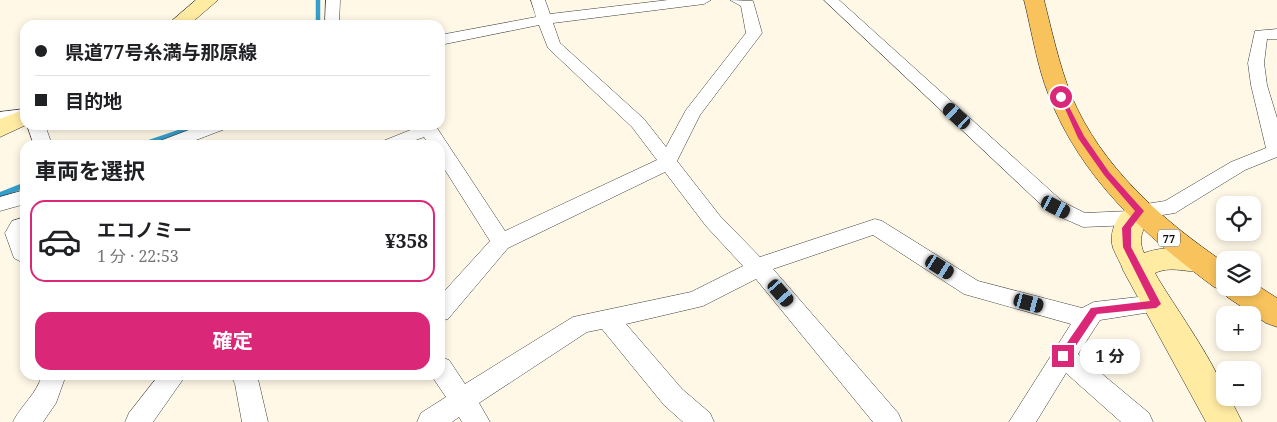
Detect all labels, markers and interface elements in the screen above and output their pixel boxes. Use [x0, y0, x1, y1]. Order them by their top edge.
text: 県道77号糸満与那原線 [65, 39, 257, 65]
route start [1050, 86, 1072, 108]
text: 目的地 [65, 88, 122, 114]
car [940, 100, 973, 132]
text: 車両を選択 [35, 155, 145, 185]
car [1039, 194, 1072, 220]
map controls [1216, 196, 1261, 406]
button: locate [1216, 196, 1261, 241]
text: エコノミー [97, 217, 192, 243]
icon: car [37, 219, 82, 264]
text: ¥358 [385, 228, 428, 254]
road number: 77 [1158, 230, 1180, 247]
text: 1 分 · 22:53 [97, 245, 179, 267]
button: layers [1216, 251, 1261, 296]
car [923, 253, 956, 281]
car [765, 277, 796, 309]
car [1012, 292, 1045, 314]
button: + [1216, 306, 1261, 351]
button: 確定 [35, 312, 430, 370]
callout: 1 分 [1080, 338, 1140, 374]
route end [1052, 345, 1074, 367]
text: 1 分 [1095, 345, 1125, 367]
button: − [1216, 361, 1261, 406]

